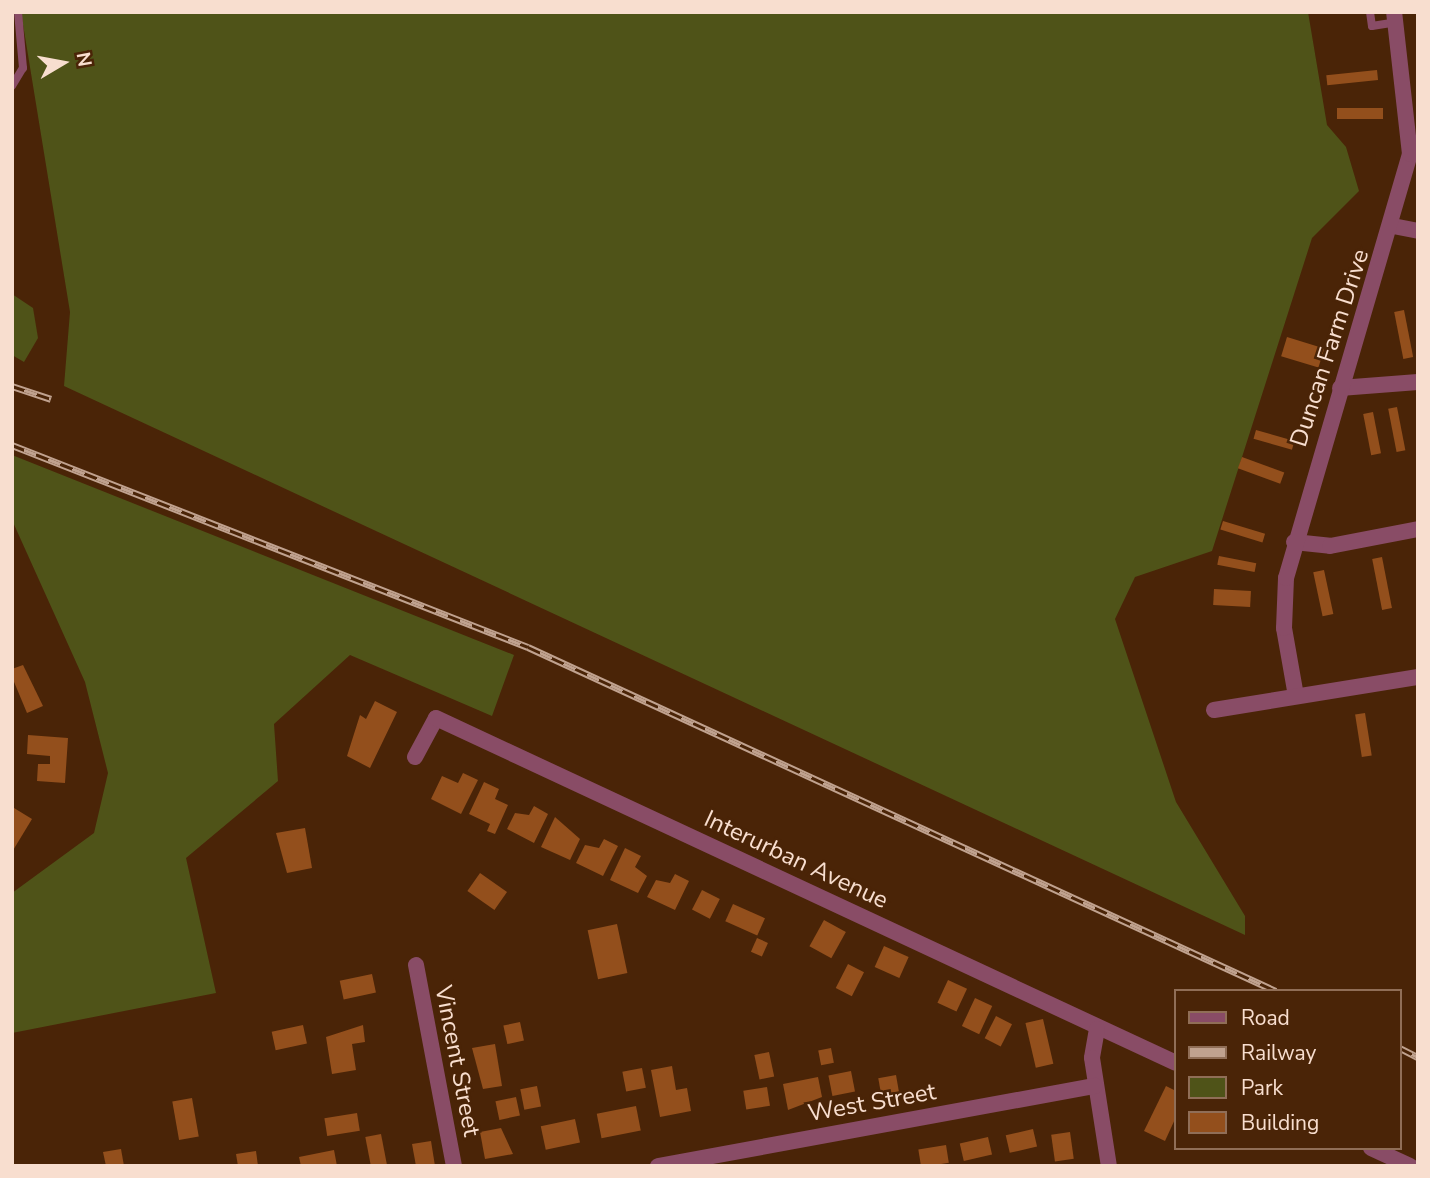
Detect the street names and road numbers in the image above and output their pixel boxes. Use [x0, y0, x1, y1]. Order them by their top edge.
street label: Duncan Farm Drive [1284, 246, 1376, 450]
street label: Interurban Avenue [699, 805, 893, 915]
street label: Vincent Street [428, 983, 486, 1139]
street label: West Street [806, 1078, 938, 1128]

